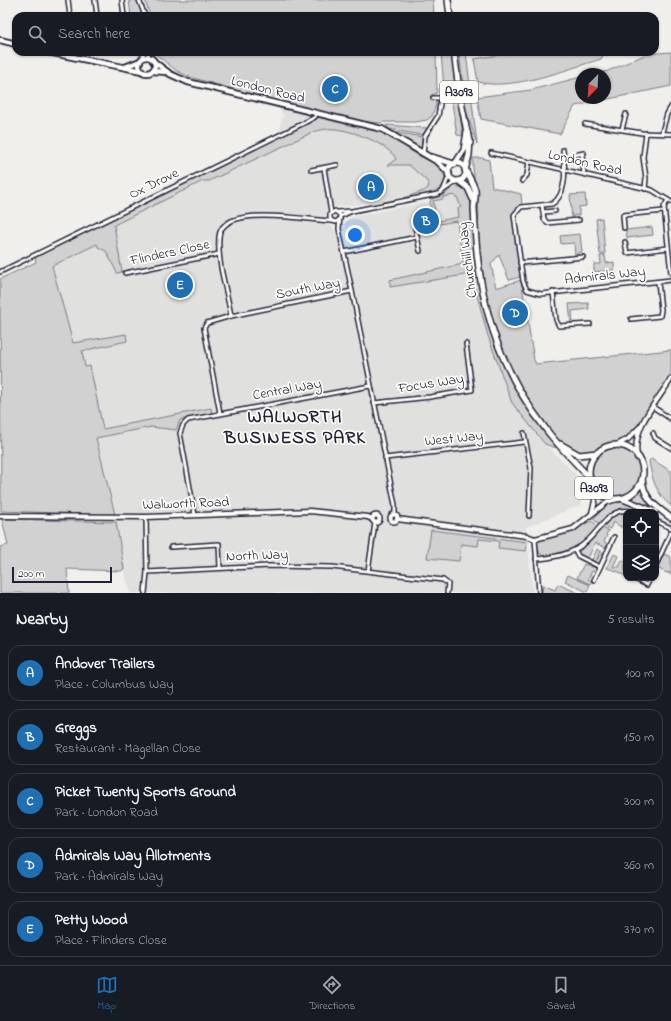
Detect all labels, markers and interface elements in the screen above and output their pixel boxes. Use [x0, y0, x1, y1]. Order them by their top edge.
search box [12, 12, 659, 56]
icon: search [26, 23, 48, 45]
text: Search here [58, 23, 130, 45]
north arrow [575, 68, 611, 104]
street label: London Road [229, 71, 307, 109]
pin: C [322, 74, 348, 104]
road number: A3093 [440, 81, 478, 103]
street label: London Road [546, 144, 624, 182]
street label: Ox Drove [126, 163, 183, 205]
pin: A [358, 172, 384, 202]
pin: B [413, 206, 439, 236]
street label: Churchill Way [453, 220, 484, 299]
your location [345, 225, 365, 245]
street label: Flinders Close [127, 234, 212, 272]
street label: Admirals Way [564, 261, 647, 292]
pin: E [167, 270, 193, 300]
street label: South Way [274, 272, 342, 307]
pin: D [502, 298, 528, 328]
street label: Focus Way [396, 368, 466, 401]
street label: Central Way [251, 374, 323, 407]
district label: WALWORTH BUSINESS PARK [223, 405, 366, 452]
street label: West Way [424, 425, 485, 454]
road number: A3093 [575, 477, 613, 499]
street label: Walworth Road [142, 492, 230, 516]
map controls [623, 509, 659, 581]
button: locate [623, 509, 659, 545]
street label: North Way [226, 544, 289, 569]
button: layers [623, 545, 659, 581]
scale bar [12, 565, 112, 584]
text: 200 m [18, 566, 44, 582]
text: Nearby [16, 607, 68, 632]
text: 5 results [607, 610, 655, 629]
text: Andover Trailers [55, 653, 155, 675]
text: A [26, 664, 34, 683]
text: 100 m [625, 664, 654, 683]
text: Place · Columbus Way [55, 675, 173, 694]
text: Greggs [55, 717, 97, 739]
text: B [26, 728, 34, 747]
text: 150 m [623, 728, 654, 747]
text: Restaurant · Magellan Close [55, 739, 201, 758]
text: Picket Twenty Sports Ground [55, 781, 236, 803]
text: C [26, 792, 34, 811]
text: 300 m [624, 792, 654, 811]
text: Park · London Road [55, 803, 158, 822]
text: Admirals Way Allotments [55, 845, 211, 867]
text: D [25, 856, 35, 875]
text: 360 m [624, 856, 654, 875]
text: Park · Admirals Way [55, 867, 163, 886]
text: Petty Wood [55, 909, 127, 931]
text: E [26, 920, 34, 939]
text: 370 m [624, 920, 654, 939]
text: Place · Flinders Close [55, 931, 167, 950]
tab: Map [96, 974, 118, 1014]
tab: Directions [309, 974, 355, 1014]
tab: Saved [547, 974, 575, 1014]

